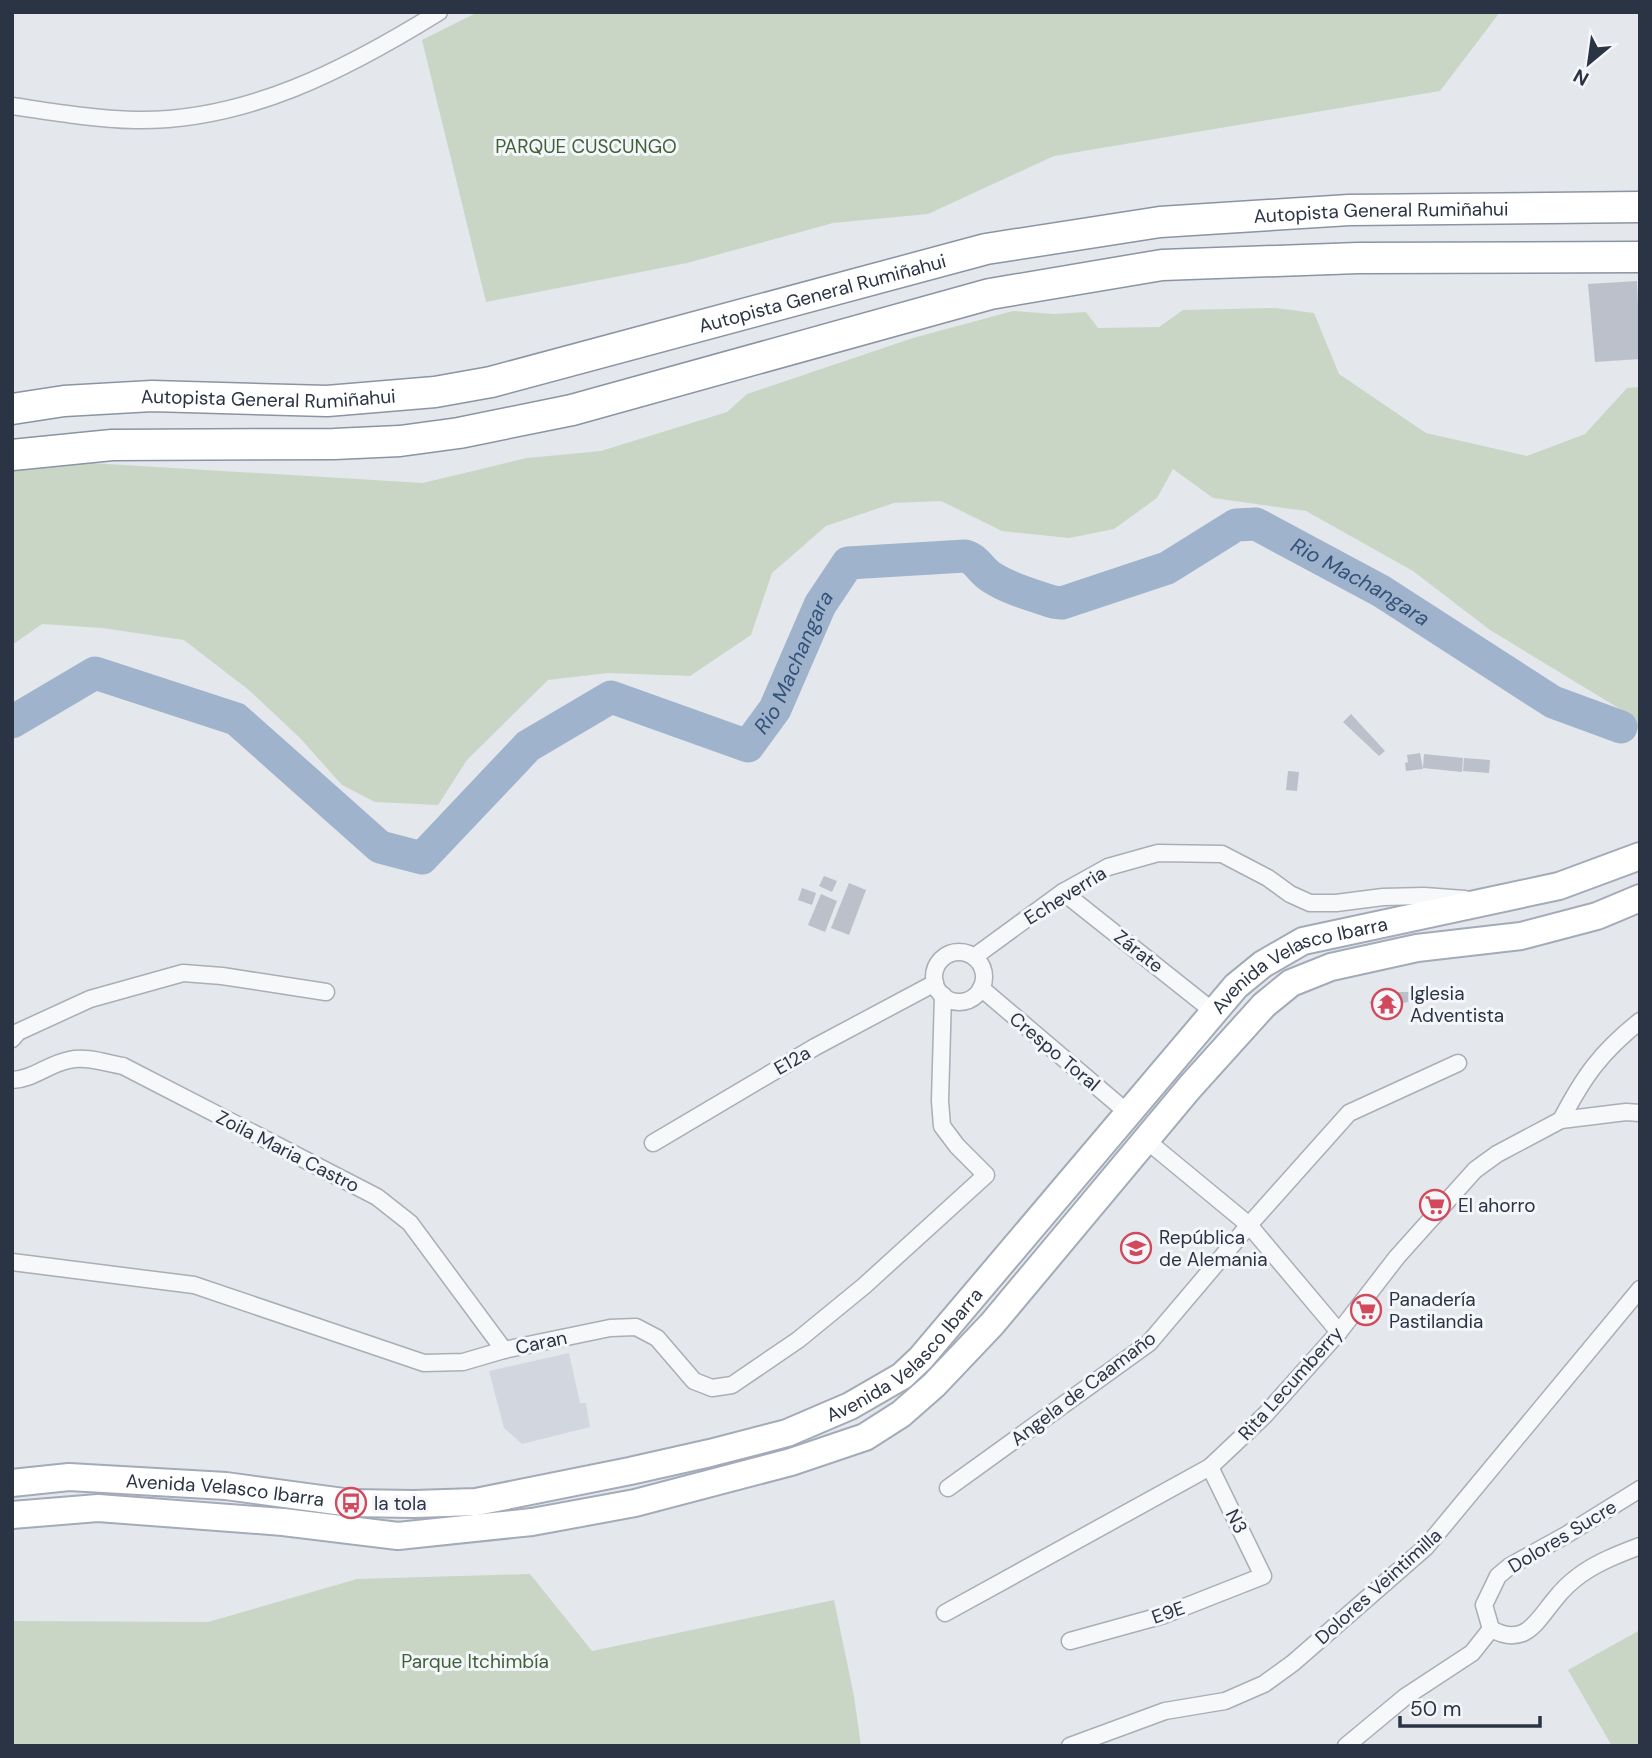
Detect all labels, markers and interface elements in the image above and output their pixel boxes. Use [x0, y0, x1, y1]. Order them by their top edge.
north arrow [1554, 28, 1624, 98]
text: N [1569, 63, 1593, 92]
park label: PARQUE CUSCUNGO [495, 134, 677, 159]
street label: Autopista General Rumiñahui [1253, 196, 1509, 229]
street label: Autopista General Rumiñahui [696, 248, 949, 339]
street label: Autopista General Rumiñahui [140, 383, 397, 414]
water label: Rio Machangara [1286, 531, 1435, 633]
water label: Rio Machangara [747, 585, 840, 740]
street label: Echeverria [1020, 860, 1111, 930]
street label: Avenida Velasco Ibarra [1206, 911, 1390, 1019]
street label: Zárate [1109, 924, 1168, 978]
place label: Iglesia Adventista [1410, 981, 1504, 1028]
temple icon: Iglesia Adventista [1370, 987, 1404, 1021]
street label: Crespo Toral [1004, 1006, 1105, 1097]
street label: E12a [770, 1040, 815, 1081]
street label: Zoila Maria Castro [212, 1105, 364, 1198]
supermarket icon: El ahorro [1418, 1188, 1452, 1222]
place label: El ahorro [1458, 1193, 1536, 1218]
place label: República de Alemania [1159, 1225, 1267, 1272]
school or university icon: República de Alemania [1119, 1231, 1153, 1265]
street label: Avenida Velasco Ibarra [823, 1283, 988, 1428]
place label: Panadería Pastilandia [1389, 1287, 1483, 1334]
supermarket icon: Panadería Pastilandia [1349, 1293, 1383, 1327]
street label: Rita Lecumberry [1233, 1321, 1348, 1446]
street label: Caran [513, 1325, 569, 1360]
street label: Angela de Caamaño [1006, 1326, 1161, 1451]
street label: Avenida Velasco Ibarra [125, 1468, 326, 1512]
bus stop icon: la tola [334, 1486, 368, 1520]
place label: la tola [374, 1491, 427, 1516]
street label: Dolores Sucre [1503, 1494, 1621, 1579]
street label: N3 [1220, 1505, 1253, 1538]
street label: Dolores Veintimilla [1310, 1523, 1447, 1650]
street label: E9E [1148, 1595, 1188, 1630]
park label: Parque Itchimbía [401, 1649, 549, 1674]
scale bar [1400, 1684, 1540, 1728]
text: 50 m [1410, 1695, 1461, 1723]

